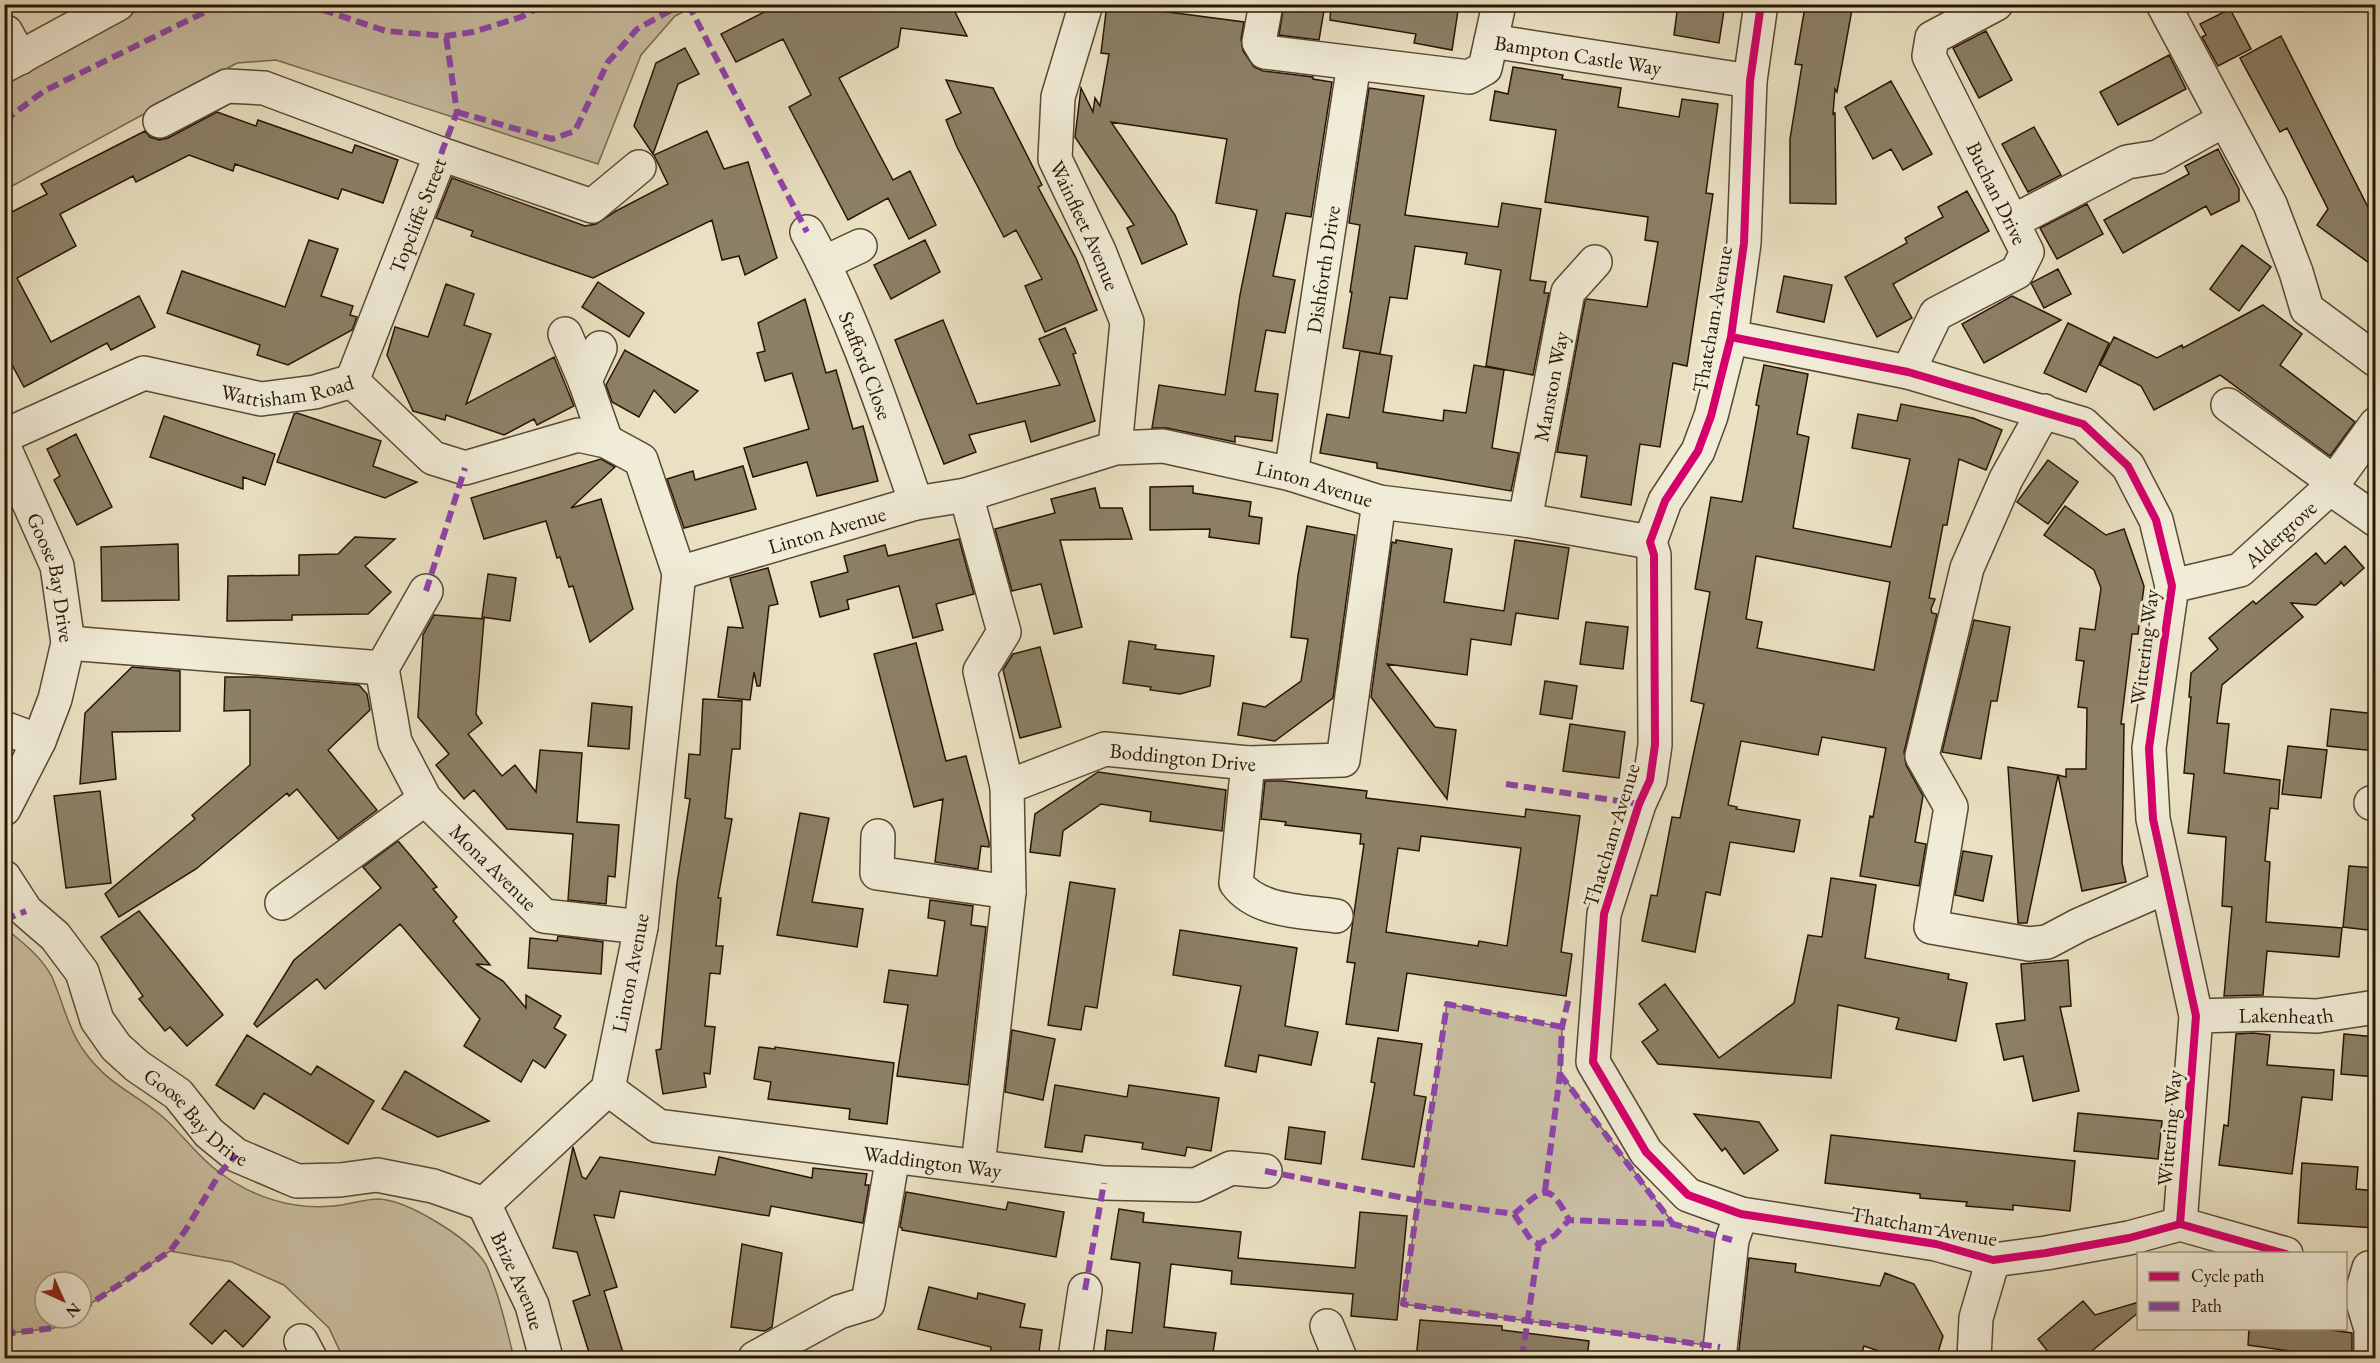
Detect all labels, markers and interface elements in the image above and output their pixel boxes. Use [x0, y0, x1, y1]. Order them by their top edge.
street label: Bampton Castle Way [1493, 28, 1664, 81]
street label: Buchan Drive [1960, 137, 2034, 249]
street label: Topcliffe Street [382, 153, 452, 277]
street label: Wainfleet Avenue [1044, 156, 1126, 294]
street label: Dishforth Drive [1299, 204, 1346, 335]
street label: Thatcham Avenue [1686, 244, 1738, 394]
street label: Stafford Close [833, 307, 899, 423]
street label: Manston Way [1527, 328, 1574, 444]
street label: Wattisham Road [218, 368, 357, 413]
street label: Linton Avenue [1253, 453, 1377, 513]
street label: Aldergrove [2237, 494, 2322, 574]
street label: Linton Avenue [765, 499, 889, 559]
street label: Goose Bay Drive [21, 508, 81, 644]
street label: Wittering Way [2124, 587, 2165, 706]
street label: Boddington Drive [1108, 736, 1256, 777]
street label: Thatcham Avenue [1576, 760, 1646, 910]
street label: Mona Avenue [444, 817, 544, 916]
street label: Linton Avenue [605, 911, 655, 1035]
street label: Lakenheath [2238, 1000, 2335, 1030]
street label: Goose Bay Drive [139, 1061, 252, 1172]
street label: Wittering Way [2150, 1068, 2188, 1187]
street label: Waddington Way [862, 1139, 1004, 1183]
street label: Thatcham Avenue [1849, 1200, 1999, 1252]
street label: Brize Avenue [485, 1227, 551, 1332]
legend [2137, 1252, 2347, 1330]
text: Cycle path [2191, 1264, 2265, 1287]
north arrow [33, 1270, 93, 1330]
text: Path [2191, 1294, 2222, 1317]
text: N [61, 1298, 85, 1322]

